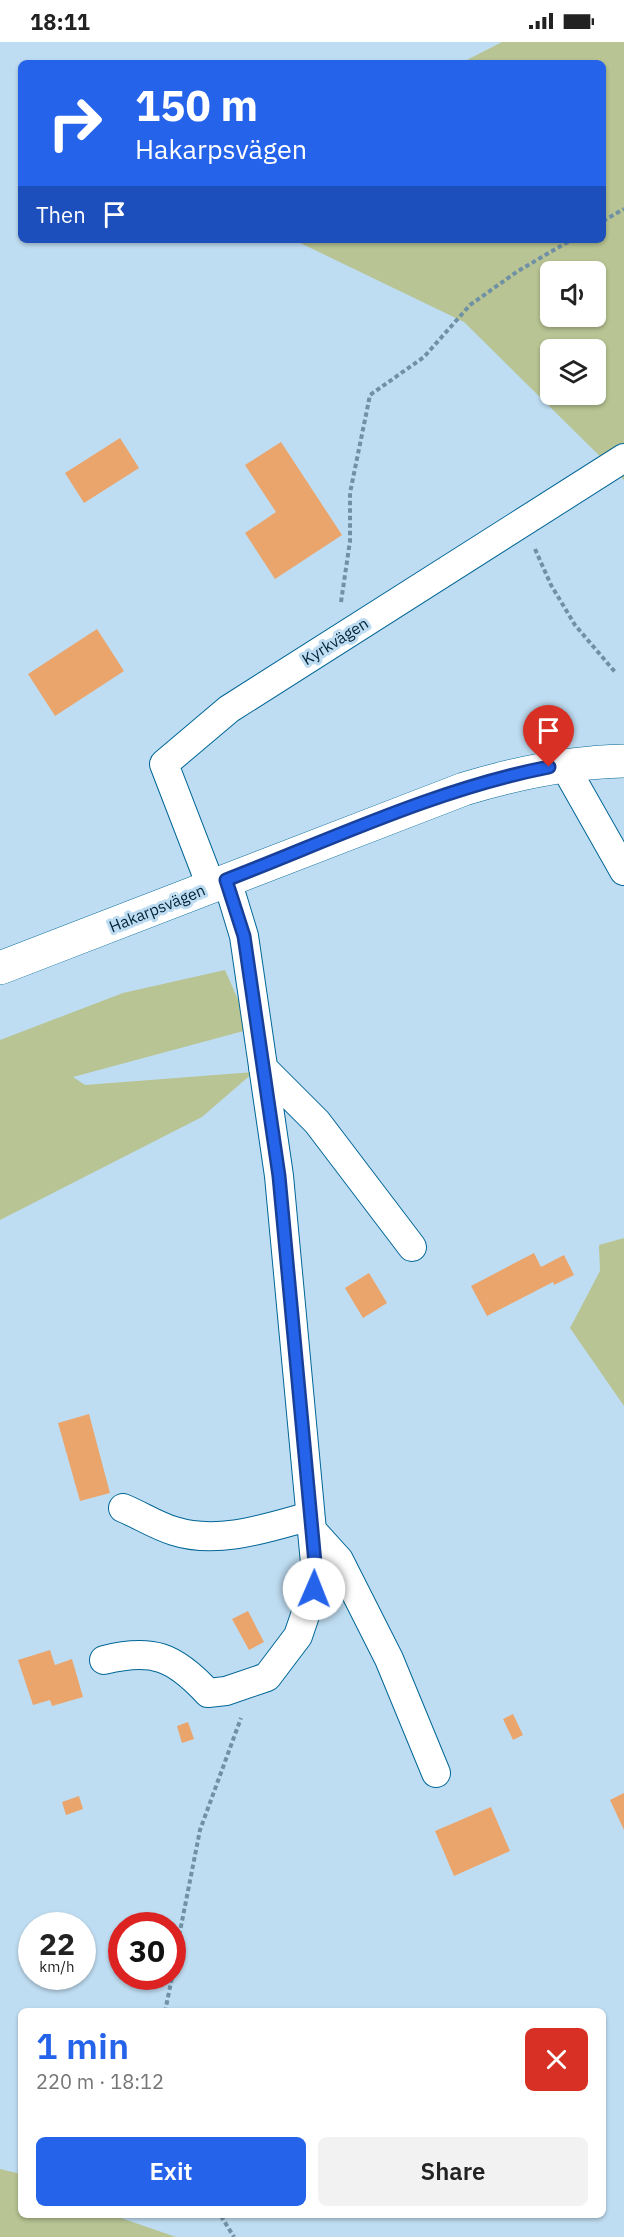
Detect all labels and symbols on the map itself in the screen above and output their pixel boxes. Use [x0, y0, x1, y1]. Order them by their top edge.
street label: Kyrkvägen [298, 613, 372, 669]
pin [523, 705, 574, 767]
street label: Hakarpsvägen [106, 880, 208, 936]
position arrow [282, 1557, 346, 1621]
speed limit sign: 30 [108, 1912, 186, 1990]

